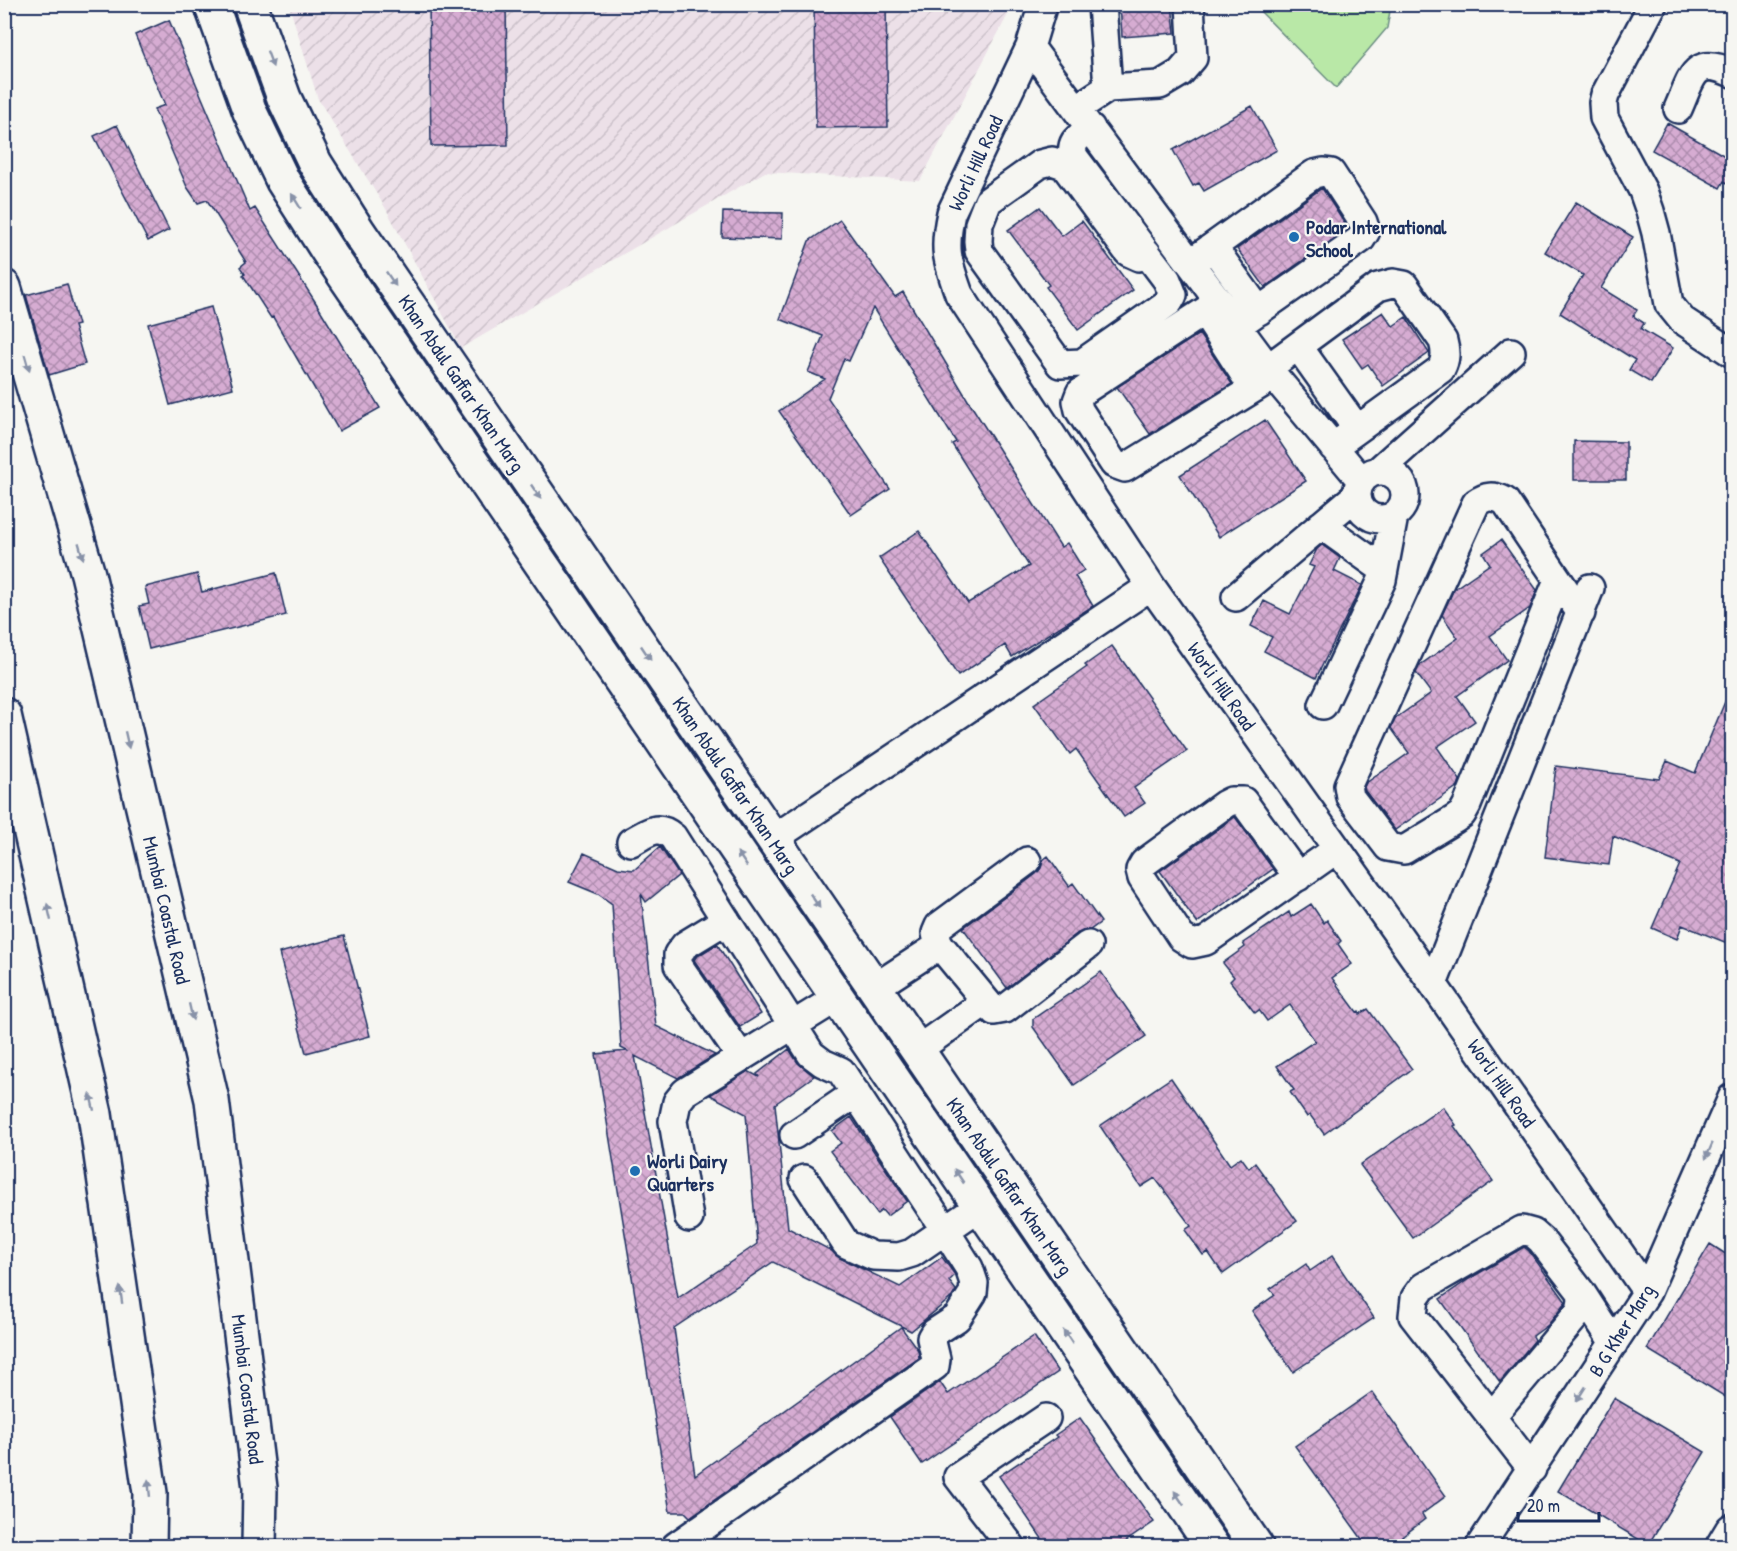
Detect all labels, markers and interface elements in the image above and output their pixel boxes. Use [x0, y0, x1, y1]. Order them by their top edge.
one-way arrow [265, 51, 275, 69]
street label: Worli Hill Road [941, 111, 1009, 215]
one-way arrow [290, 193, 301, 209]
place label: Podar International School [1306, 213, 1447, 263]
marker: Podar International School [1287, 230, 1301, 244]
one-way arrow [385, 270, 397, 286]
street label: Khan Abdul Gaffar Khan Marg [392, 289, 532, 477]
one-way arrow [23, 355, 32, 373]
one-way arrow [530, 484, 541, 500]
one-way arrow [77, 542, 86, 560]
street label: Worli Hill Road [1182, 636, 1263, 736]
one-way arrow [640, 645, 651, 661]
street label: Khan Abdul Gaffar Khan Marg [666, 691, 806, 879]
one-way arrow [123, 731, 133, 749]
street label: Mumbai Coastal Road [137, 834, 197, 987]
one-way arrow [737, 851, 748, 867]
one-way arrow [809, 893, 820, 909]
one-way arrow [44, 903, 54, 921]
one-way arrow [187, 1002, 197, 1021]
street label: Worli Hill Road [1462, 1033, 1543, 1133]
street label: Khan Abdul Gaffar Khan Marg [940, 1092, 1080, 1280]
one-way arrow [87, 1093, 97, 1112]
one-way arrow [1704, 1143, 1713, 1160]
place label: Worli Dairy Quarters [647, 1147, 728, 1197]
marker: Worli Dairy Quarters [628, 1164, 642, 1178]
one-way arrow [953, 1168, 964, 1185]
street label: B G Kher Marg [1582, 1278, 1660, 1381]
one-way arrow [117, 1285, 126, 1304]
street label: Mumbai Coastal Road [225, 1313, 271, 1466]
one-way arrow [1063, 1329, 1074, 1346]
one-way arrow [1575, 1385, 1587, 1401]
one-way arrow [144, 1479, 154, 1498]
scale bar [1518, 1485, 1599, 1523]
one-way arrow [1173, 1490, 1184, 1507]
text: 20 m [1527, 1493, 1560, 1518]

